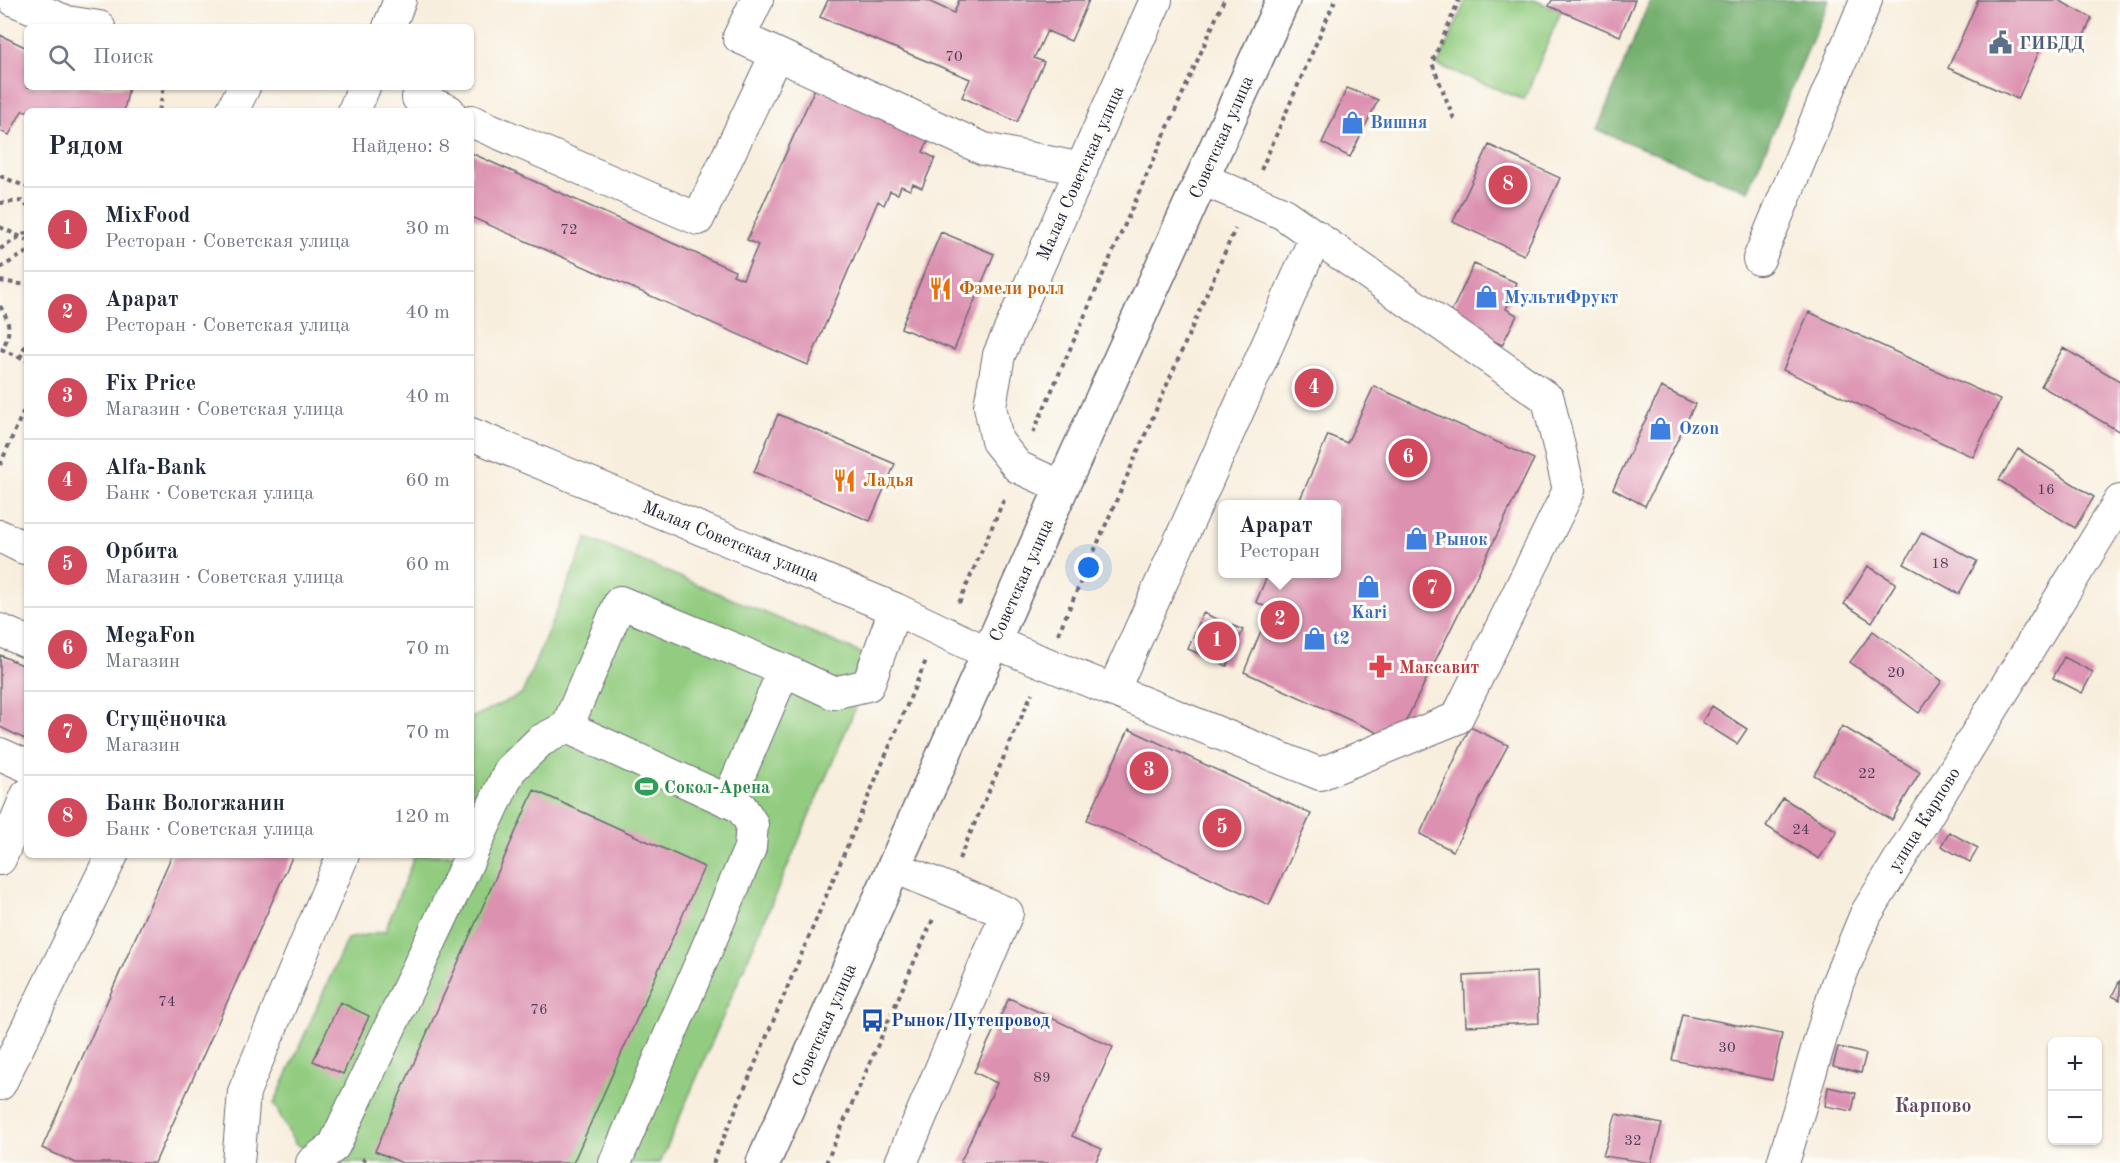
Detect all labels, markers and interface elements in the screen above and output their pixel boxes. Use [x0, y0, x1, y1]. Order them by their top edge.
search box [24, 24, 474, 90]
public building icon: ГИБДД [1988, 30, 2014, 56]
place label: ГИБДД [2019, 35, 2084, 53]
icon: search [45, 41, 78, 74]
text: Поиск [93, 46, 154, 68]
house number: 70 [945, 50, 963, 65]
street label: Советская улица [1187, 73, 1257, 202]
street label: Малая Советская улица [1034, 83, 1128, 263]
shop icon: Вишня [1339, 109, 1365, 135]
place label: Вишня [1370, 114, 1427, 132]
text: Рядом [48, 134, 123, 160]
text: Найдено: 8 [351, 137, 450, 157]
pin: 8 [1488, 162, 1528, 207]
text: MixFood [105, 205, 190, 227]
text: 1 [62, 219, 73, 239]
text: 30 m [405, 219, 450, 239]
house number: 72 [560, 223, 578, 238]
text: Ресторан · Советская улица [105, 232, 350, 252]
restaurant icon: Фэмели ролл [928, 275, 954, 301]
place label: Фэмели ролл [959, 280, 1064, 298]
shop icon: МультиФрукт [1473, 284, 1499, 310]
text: Арарат [105, 289, 179, 311]
place label: МультиФрукт [1504, 289, 1619, 307]
text: 2 [62, 303, 73, 323]
text: 40 m [405, 303, 450, 323]
text: Ресторан · Советская улица [105, 316, 350, 336]
pin: 4 [1294, 366, 1334, 410]
text: Fix Price [105, 373, 196, 395]
text: 3 [62, 387, 73, 407]
text: 40 m [405, 387, 450, 407]
text: Магазин · Советская улица [105, 400, 344, 420]
shop icon: Ozon [1648, 415, 1674, 441]
place label: Ozon [1679, 420, 1719, 438]
pin: 6 [1388, 436, 1428, 480]
text: Alfa-Bank [105, 457, 207, 479]
restaurant icon: Ладья [832, 467, 858, 493]
text: 4 [62, 471, 73, 491]
text: 60 m [405, 471, 450, 491]
place label: Ладья [863, 472, 914, 490]
house number: 16 [2037, 483, 2055, 498]
text: Банк · Советская улица [105, 484, 314, 504]
street label: Малая Советская улица [640, 498, 822, 586]
popup [1218, 500, 1341, 578]
text: Арарат [1239, 515, 1313, 537]
street label: Советская улица [987, 516, 1057, 645]
shop icon: Рынок [1403, 526, 1429, 552]
place label: Рынок [1434, 531, 1488, 549]
text: Орбита [105, 541, 178, 563]
text: Ресторан [1239, 542, 1320, 562]
your location [1074, 553, 1103, 582]
text: 5 [62, 555, 73, 575]
text: 60 m [405, 555, 450, 575]
house number: 18 [1931, 557, 1949, 572]
pin: 7 [1412, 566, 1452, 612]
text: Магазин · Советская улица [105, 568, 344, 588]
shop icon: Kari [1356, 573, 1382, 599]
pin: 2 [1260, 598, 1300, 642]
place label: Kari [1351, 604, 1387, 622]
pin: 1 [1198, 618, 1236, 664]
text: MegaFon [105, 625, 195, 647]
shop icon: t2 [1302, 625, 1328, 651]
place label: t2 [1333, 630, 1350, 648]
text: 6 [62, 639, 73, 659]
text: 70 m [405, 639, 450, 659]
text: Магазин [105, 652, 180, 672]
pharmacy icon: Максавит [1368, 654, 1394, 680]
place label: Максавит [1399, 659, 1479, 677]
house number: 20 [1887, 666, 1905, 681]
text: Сгущёночка [105, 709, 227, 731]
text: 7 [62, 723, 73, 743]
text: 70 m [405, 723, 450, 743]
text: Магазин [105, 736, 180, 756]
pin: 3 [1130, 748, 1168, 794]
street label: улица Карпово [1886, 764, 1964, 875]
house number: 22 [1858, 767, 1876, 782]
sports icon: Сокол-Арена [633, 774, 659, 800]
place label: Сокол-Арена [664, 779, 770, 797]
text: Банк Вологжанин [105, 793, 285, 815]
pin: 5 [1202, 806, 1242, 850]
text: 8 [62, 807, 73, 827]
text: 120 m [394, 807, 450, 827]
text: Банк · Советская улица [105, 820, 314, 840]
house number: 24 [1792, 823, 1810, 838]
street label: Советская улица [790, 961, 860, 1090]
house number: 74 [158, 995, 176, 1010]
house number: 76 [530, 1003, 548, 1018]
bus stop icon: Рынок/Путепровод [860, 1007, 886, 1033]
place label: Рынок/Путепровод [891, 1012, 1050, 1030]
map controls [2048, 1037, 2102, 1145]
button: + [2048, 1037, 2102, 1091]
house number: 30 [1718, 1041, 1736, 1056]
house number: 89 [1033, 1071, 1051, 1086]
button: − [2048, 1091, 2102, 1145]
district label: Карпово [1894, 1097, 1972, 1117]
house number: 32 [1624, 1134, 1642, 1149]

